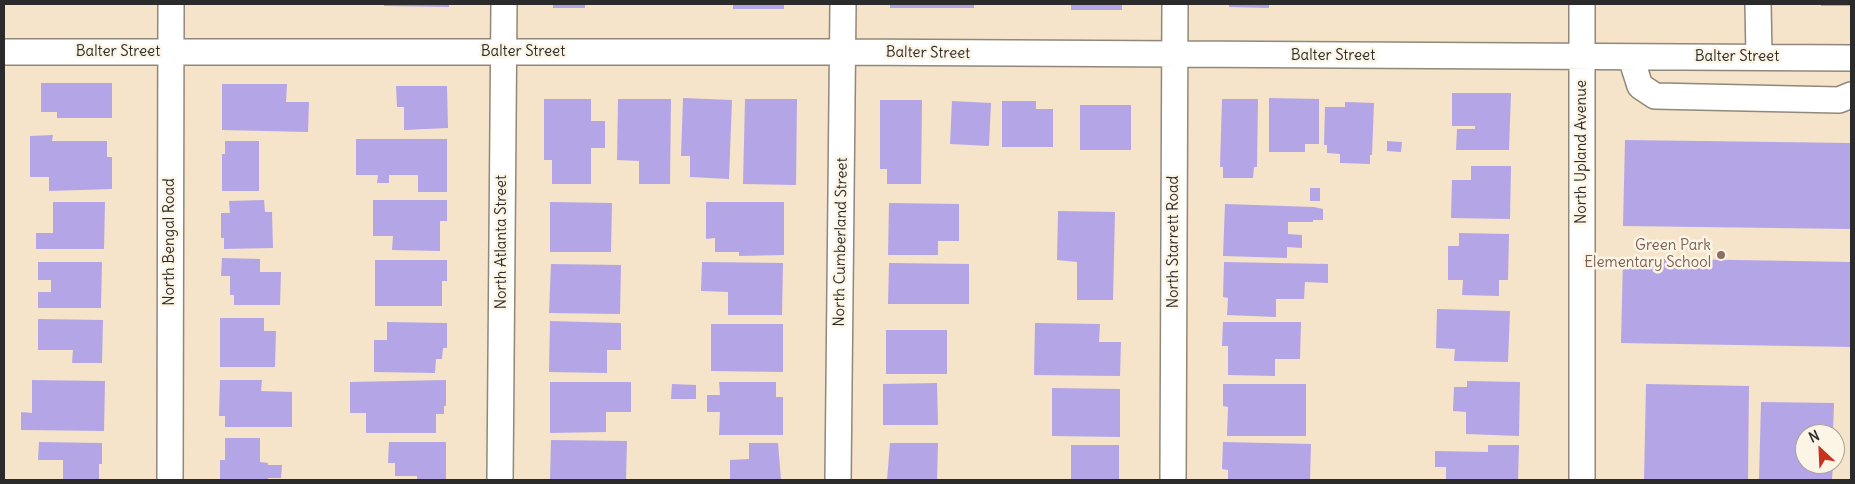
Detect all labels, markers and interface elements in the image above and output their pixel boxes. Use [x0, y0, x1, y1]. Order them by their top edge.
street label: Balter Street [76, 43, 160, 61]
street label: Balter Street [481, 43, 565, 61]
street label: Balter Street [886, 43, 970, 63]
street label: Balter Street [1291, 47, 1375, 65]
street label: Balter Street [1695, 48, 1779, 66]
street label: North Upland Avenue [1573, 80, 1591, 224]
street label: North Cumberland Street [831, 157, 851, 327]
street label: North Atlanta Street [493, 175, 511, 309]
street label: North Starrett Road [1165, 176, 1183, 308]
street label: North Bengal Road [161, 178, 179, 306]
place label: Green Park Elementary School [1584, 237, 1711, 272]
marker: Green Park Elementary School [1715, 249, 1727, 261]
north arrow [1795, 424, 1845, 474]
text: N [1806, 426, 1822, 447]

